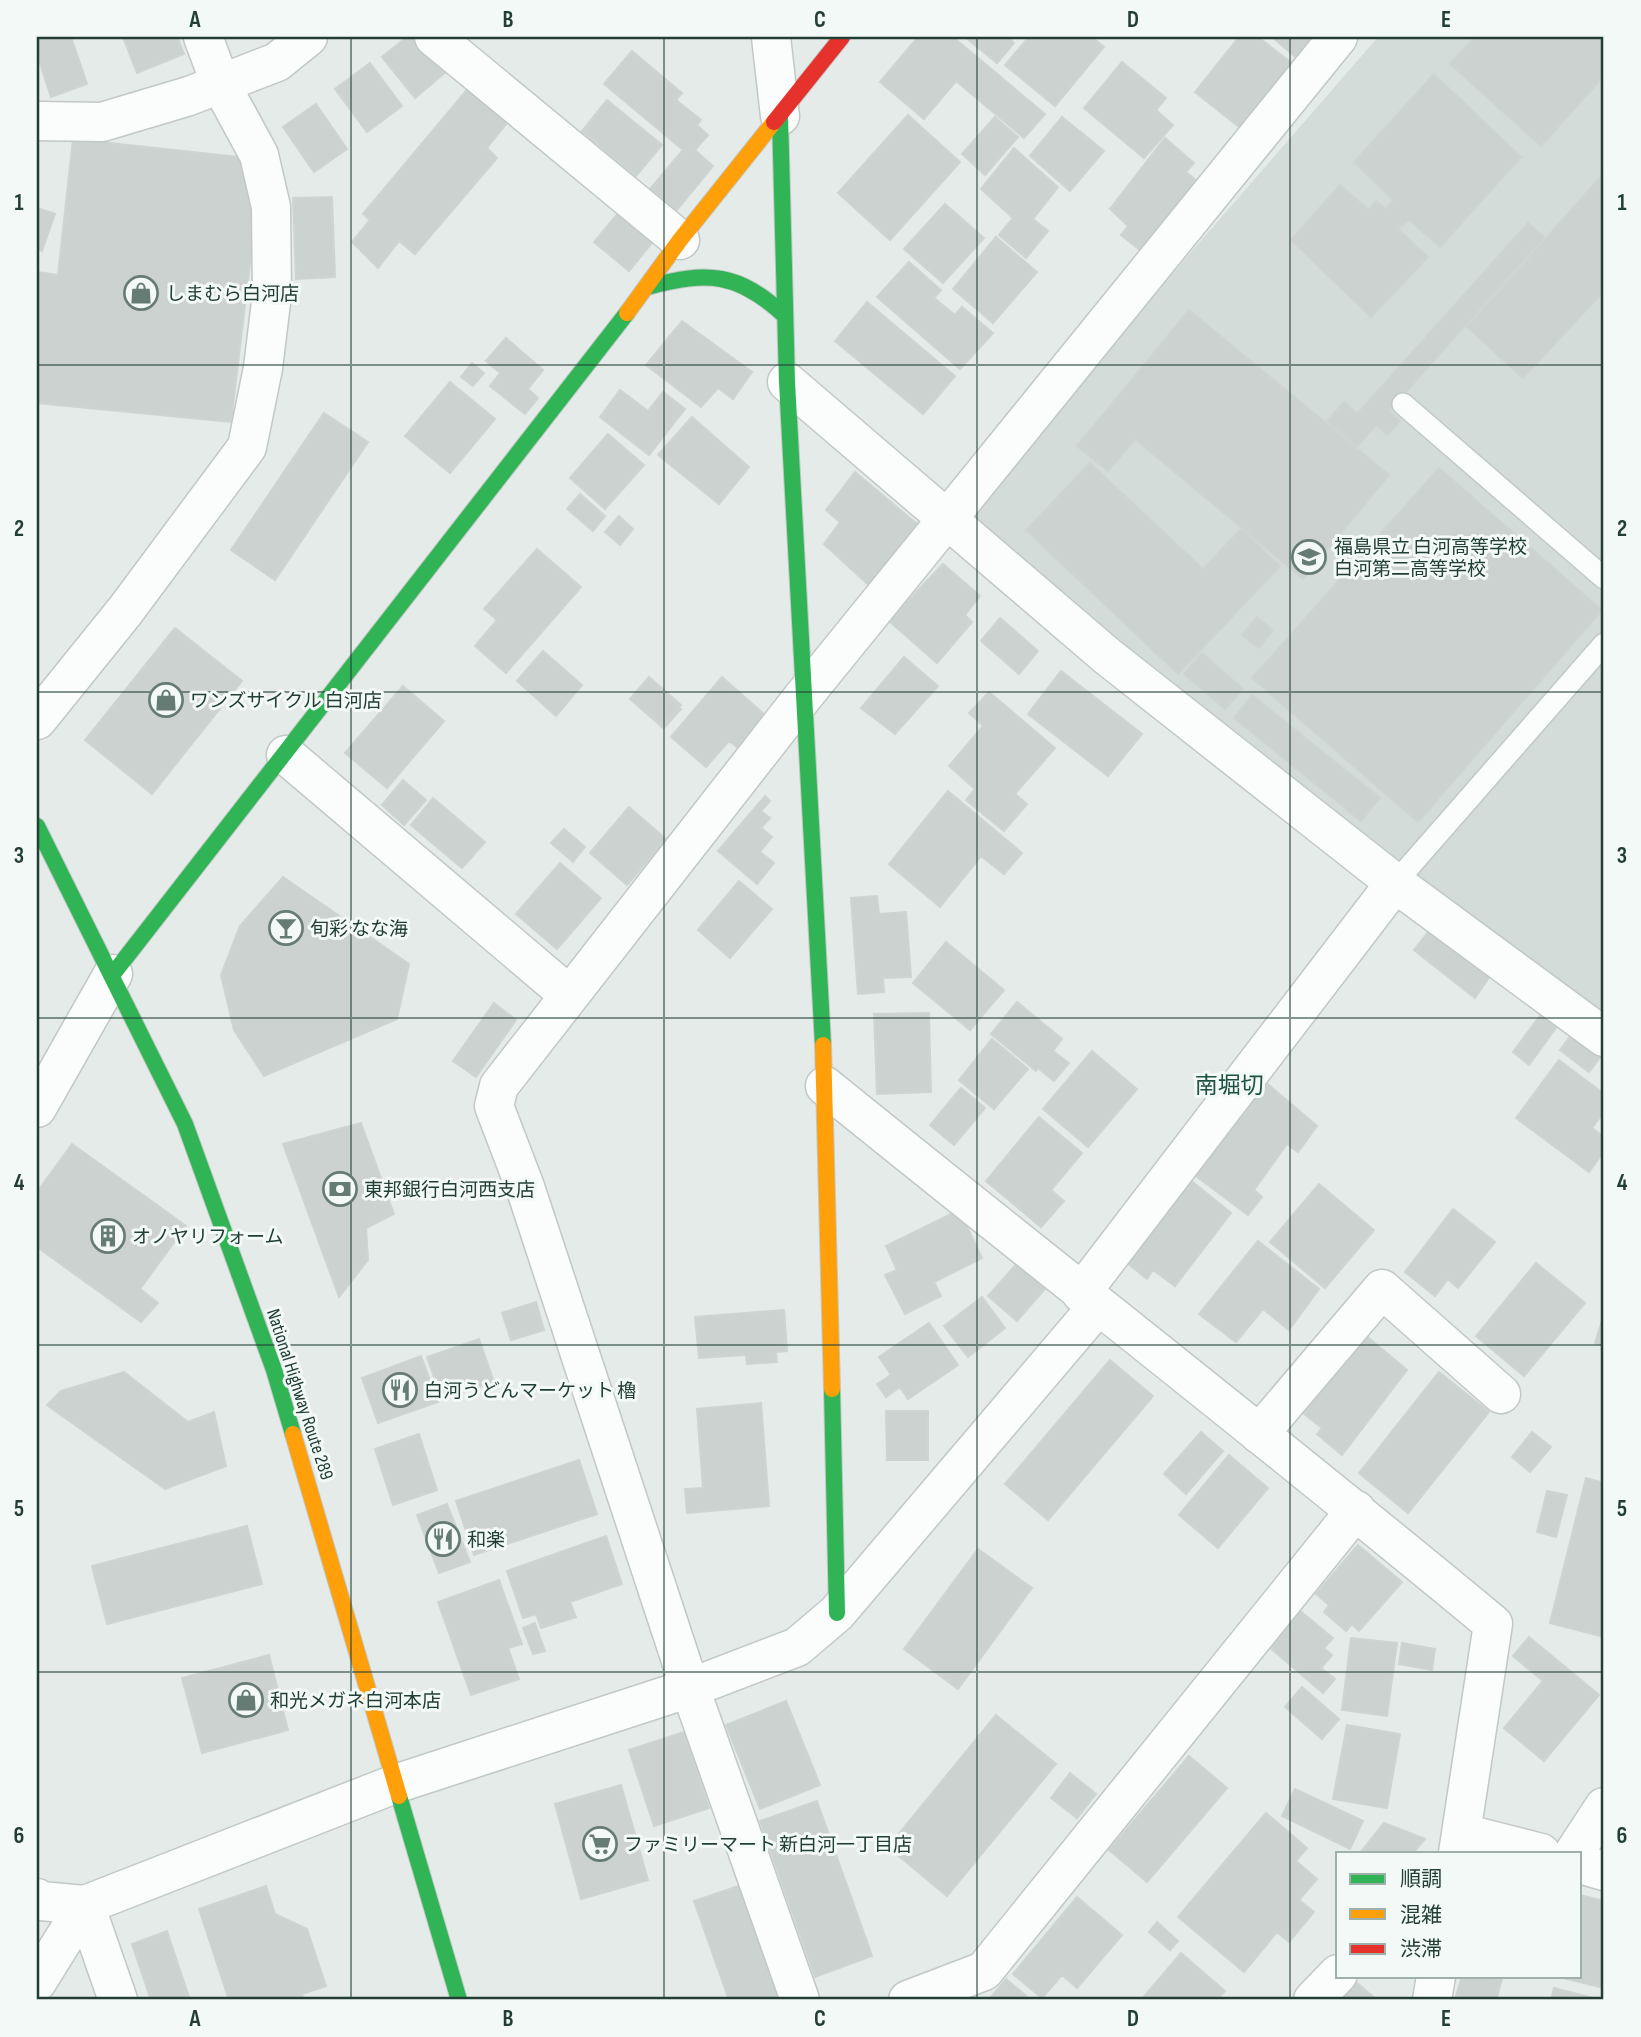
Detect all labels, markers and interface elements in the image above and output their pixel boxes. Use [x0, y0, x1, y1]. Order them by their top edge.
text: A [189, 6, 202, 34]
text: B [503, 6, 514, 34]
text: C [814, 6, 826, 34]
text: D [1127, 6, 1139, 34]
text: E [1441, 6, 1451, 34]
text: 1 [14, 189, 24, 217]
text: 1 [1617, 189, 1627, 217]
shop icon: しまむら白河店 [122, 274, 160, 312]
place label: しまむら白河店 [166, 283, 299, 306]
text: 2 [14, 515, 24, 543]
text: 2 [1617, 515, 1627, 543]
place label: 福島県立 白河高等学校 白河第二高等学校 [1334, 536, 1527, 581]
school or university icon: 福島県立 白河高等学校 白河第二高等学校 [1290, 538, 1328, 576]
shop icon: ワンズサイクル 白河店 [147, 681, 185, 719]
place label: ワンズサイクル 白河店 [190, 690, 382, 713]
text: 3 [14, 842, 24, 870]
text: 3 [1617, 842, 1627, 870]
bar icon: 旬彩 なな海 [267, 909, 305, 947]
place label: 旬彩 なな海 [310, 918, 408, 941]
district label: 南堀切 [1195, 1072, 1264, 1100]
text: 4 [14, 1169, 25, 1197]
text: 4 [1617, 1169, 1628, 1197]
bank icon: 東邦銀行白河西支店 [321, 1170, 359, 1208]
place label: 東邦銀行白河西支店 [364, 1179, 535, 1202]
building icon: オノヤリフォーム [89, 1217, 127, 1255]
place label: オノヤリフォーム [132, 1226, 283, 1249]
street label: National Highway Route 289 [261, 1306, 338, 1483]
restaurant icon: 白河うどんマーケット 櫓 [381, 1371, 419, 1409]
place label: 白河うどんマーケット 櫓 [424, 1380, 636, 1403]
text: 5 [14, 1495, 24, 1523]
text: 5 [1617, 1495, 1627, 1523]
restaurant icon: 和楽 [424, 1520, 462, 1558]
place label: 和楽 [467, 1529, 505, 1552]
shop icon: 和光メガネ白河本店 [227, 1681, 265, 1719]
place label: 和光メガネ白河本店 [270, 1690, 441, 1713]
text: 6 [14, 1822, 24, 1850]
text: 6 [1617, 1822, 1627, 1850]
supermarket icon: ファミリーマート 新白河一丁目店 [581, 1825, 619, 1863]
place label: ファミリーマート 新白河一丁目店 [624, 1834, 912, 1857]
legend [1336, 1852, 1582, 1978]
text: 順調 [1400, 1867, 1442, 1892]
text: 混雑 [1400, 1903, 1442, 1928]
text: 渋滞 [1400, 1937, 1442, 1962]
text: A [189, 2005, 202, 2033]
text: B [503, 2005, 514, 2033]
text: C [814, 2005, 826, 2033]
text: D [1127, 2005, 1139, 2033]
text: E [1441, 2005, 1451, 2033]

